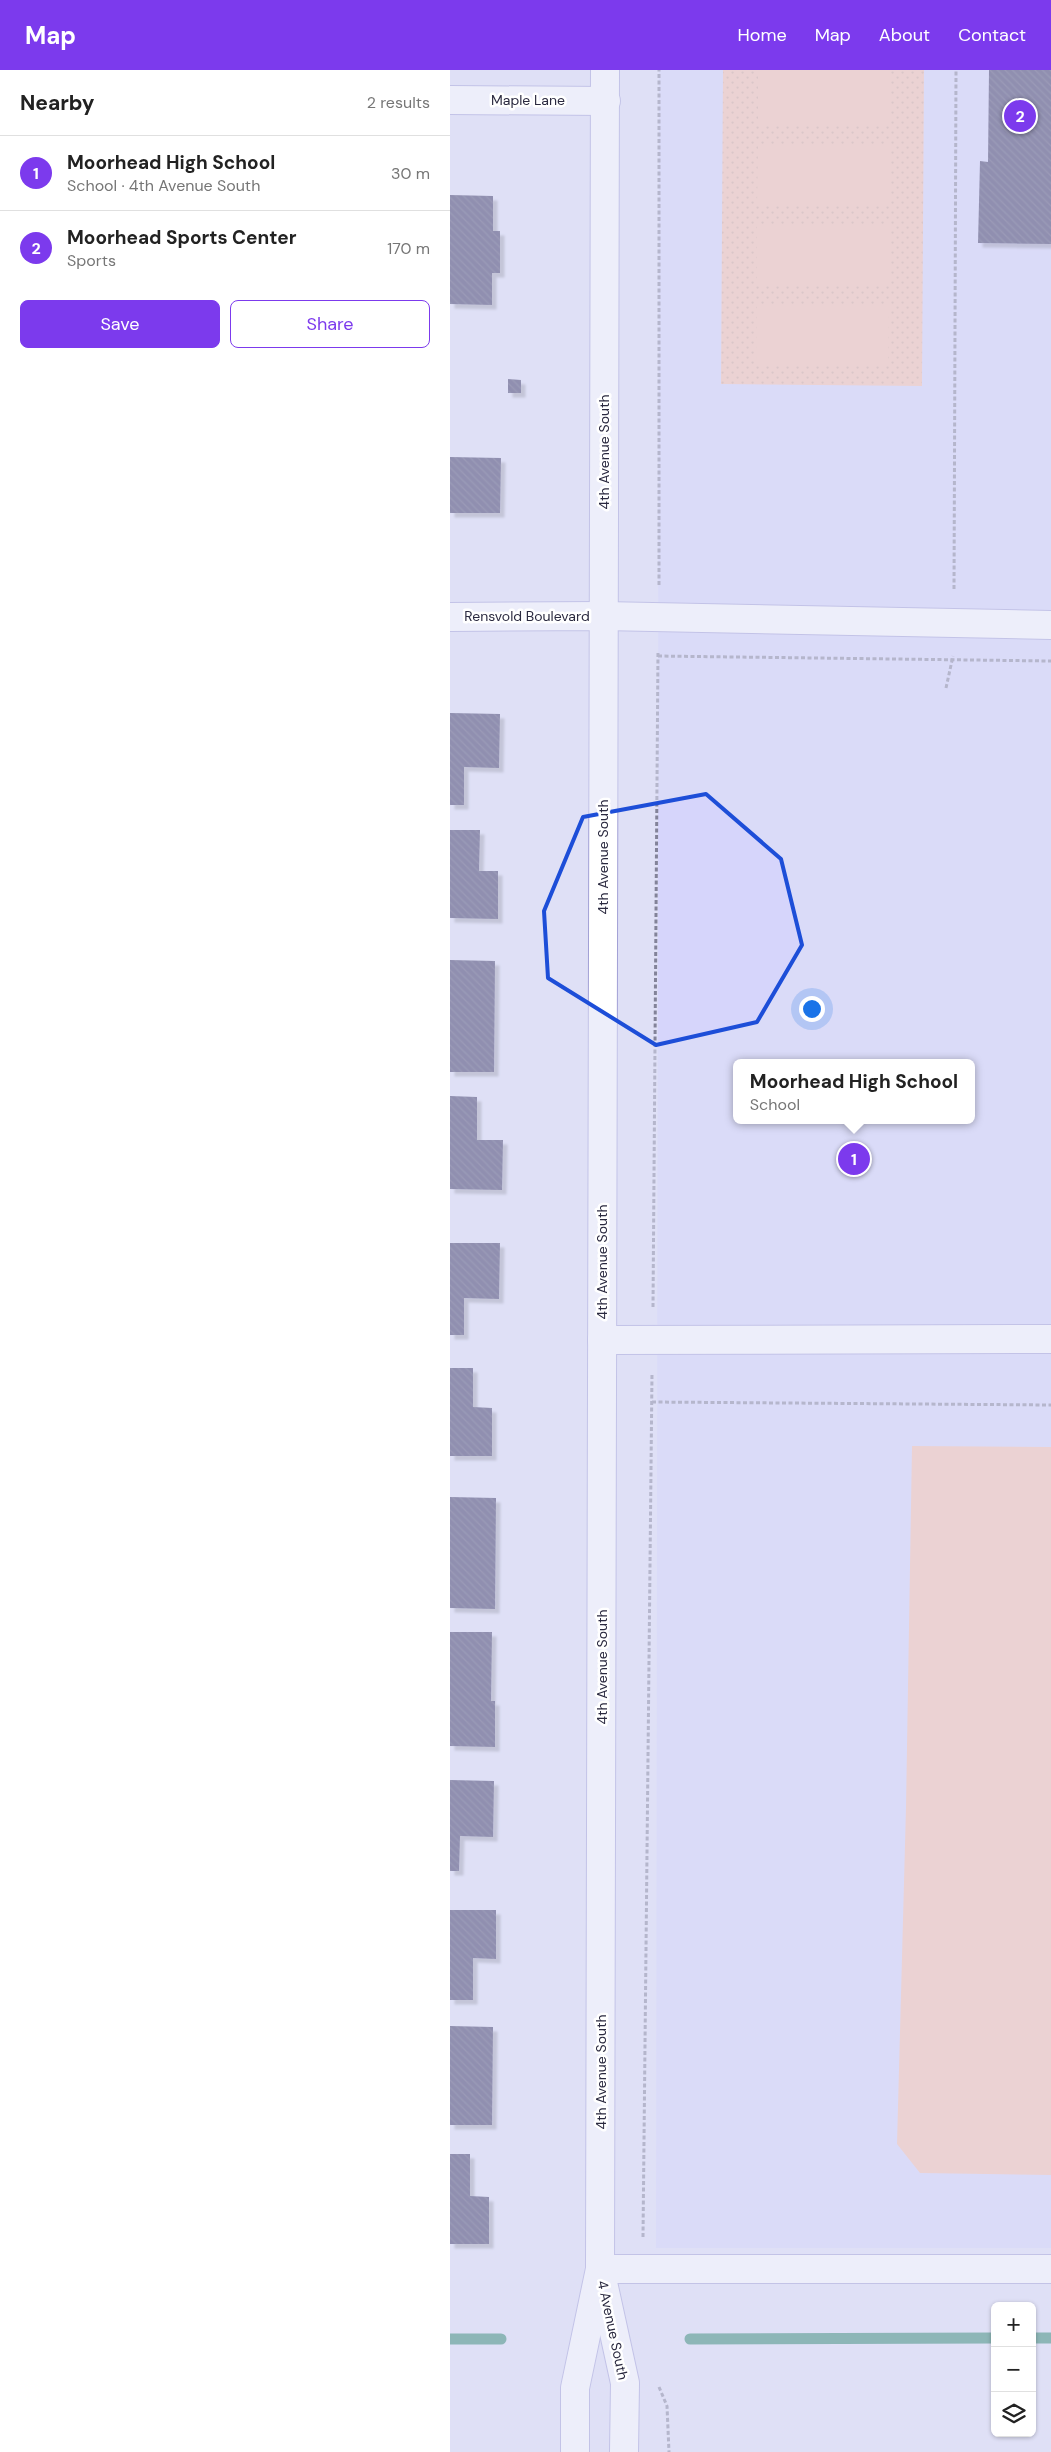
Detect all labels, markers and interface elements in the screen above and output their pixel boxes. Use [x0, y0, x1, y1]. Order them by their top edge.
text: Map [25, 20, 76, 51]
text: Home [737, 23, 787, 47]
text: Map [815, 23, 851, 47]
text: About [879, 23, 930, 47]
text: Contact [958, 23, 1026, 47]
text: Nearby [20, 89, 94, 117]
street label: Maple Lane [491, 91, 565, 109]
text: 2 results [367, 92, 430, 113]
pin: 2 [1004, 97, 1036, 135]
text: Moorhead High School [67, 150, 275, 175]
text: 1 [33, 163, 39, 184]
text: 30 m [391, 163, 430, 184]
text: School · 4th Avenue South [67, 175, 260, 196]
text: Moorhead Sports Center [67, 225, 296, 250]
text: 2 [31, 238, 41, 259]
text: 170 m [387, 238, 430, 259]
text: Sports [67, 250, 116, 271]
button: Save [20, 300, 220, 348]
button: Share [230, 300, 430, 348]
street label: 4th Avenue South [595, 394, 613, 510]
street label: Rensvold Boulevard [464, 607, 590, 625]
street label: 4th Avenue South [594, 799, 612, 915]
your location [799, 996, 825, 1022]
popup [733, 1059, 975, 1124]
text: Moorhead High School [750, 1069, 958, 1094]
text: School [750, 1094, 800, 1115]
pin: 1 [838, 1140, 870, 1178]
street label: 4th Avenue South [593, 1204, 611, 1320]
street label: 4th Avenue South [593, 1609, 611, 1725]
street label: 4th Avenue South [592, 2014, 610, 2130]
street label: 4 Avenue South [594, 2278, 632, 2382]
map controls [991, 2302, 1036, 2437]
button: + [991, 2302, 1036, 2347]
button: − [991, 2347, 1036, 2392]
button: layers [991, 2392, 1036, 2437]

